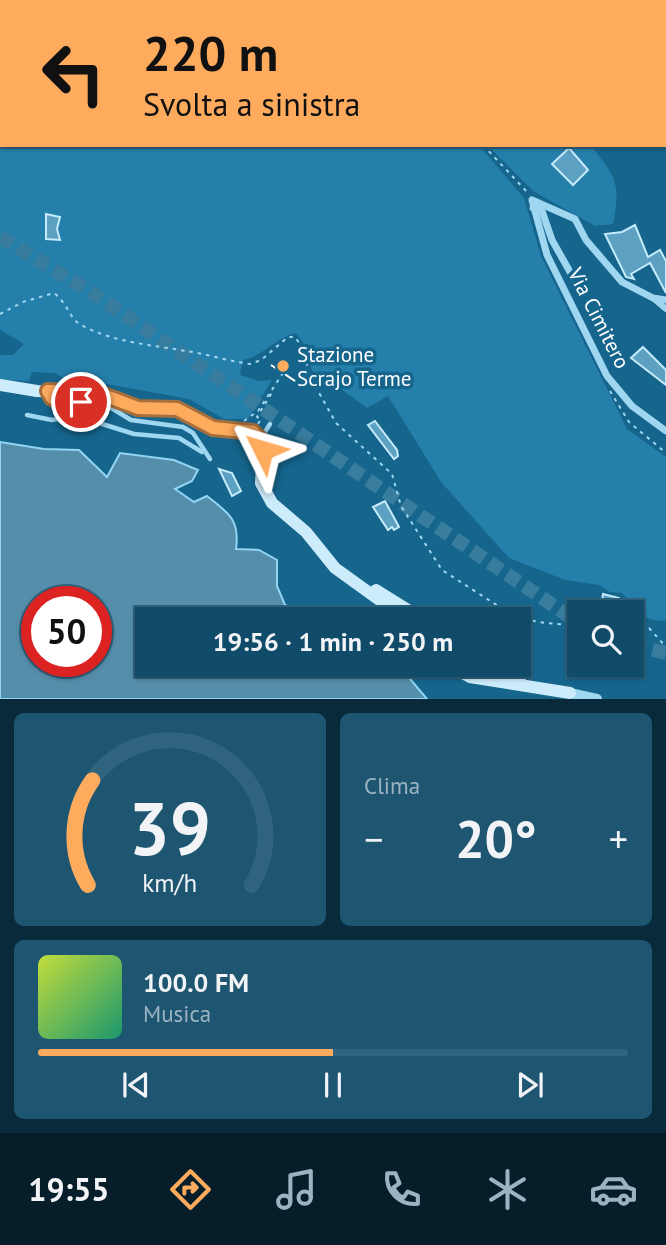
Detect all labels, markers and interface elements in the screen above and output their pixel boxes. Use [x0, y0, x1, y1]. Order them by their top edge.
text: 220 m [143, 21, 278, 85]
icon: left [28, 28, 119, 119]
text: Svolta a sinistra [143, 83, 360, 125]
street label: Via Cimitero [562, 262, 636, 373]
place label: Stazione Scrajo Terme [297, 341, 412, 392]
marker: Stazione Scrajo Terme [275, 358, 291, 374]
pin [51, 372, 111, 432]
icon: arrive [62, 383, 100, 421]
position arrow [226, 413, 300, 487]
speed limit sign: 50 [21, 586, 112, 677]
map controls [567, 600, 644, 677]
button: search [567, 600, 644, 677]
text: 19:56 · 1 min · 250 m [213, 625, 453, 658]
text: Clima [364, 771, 420, 800]
text: 39 [129, 782, 211, 876]
text: 20° [455, 805, 537, 872]
text: − [364, 814, 383, 863]
text: + [609, 814, 628, 863]
text: km/h [143, 867, 197, 899]
text: 100.0 FM [143, 966, 249, 999]
text: Musica [143, 999, 211, 1028]
icon: previous [117, 1066, 155, 1104]
icon: pause [314, 1066, 352, 1104]
icon: next [511, 1066, 549, 1104]
icon: directions [166, 1165, 215, 1214]
icon: music [272, 1165, 321, 1214]
icon: phone [377, 1165, 426, 1214]
icon: climate [483, 1165, 532, 1214]
icon: car [589, 1165, 638, 1214]
text: 19:55 [28, 1168, 110, 1210]

